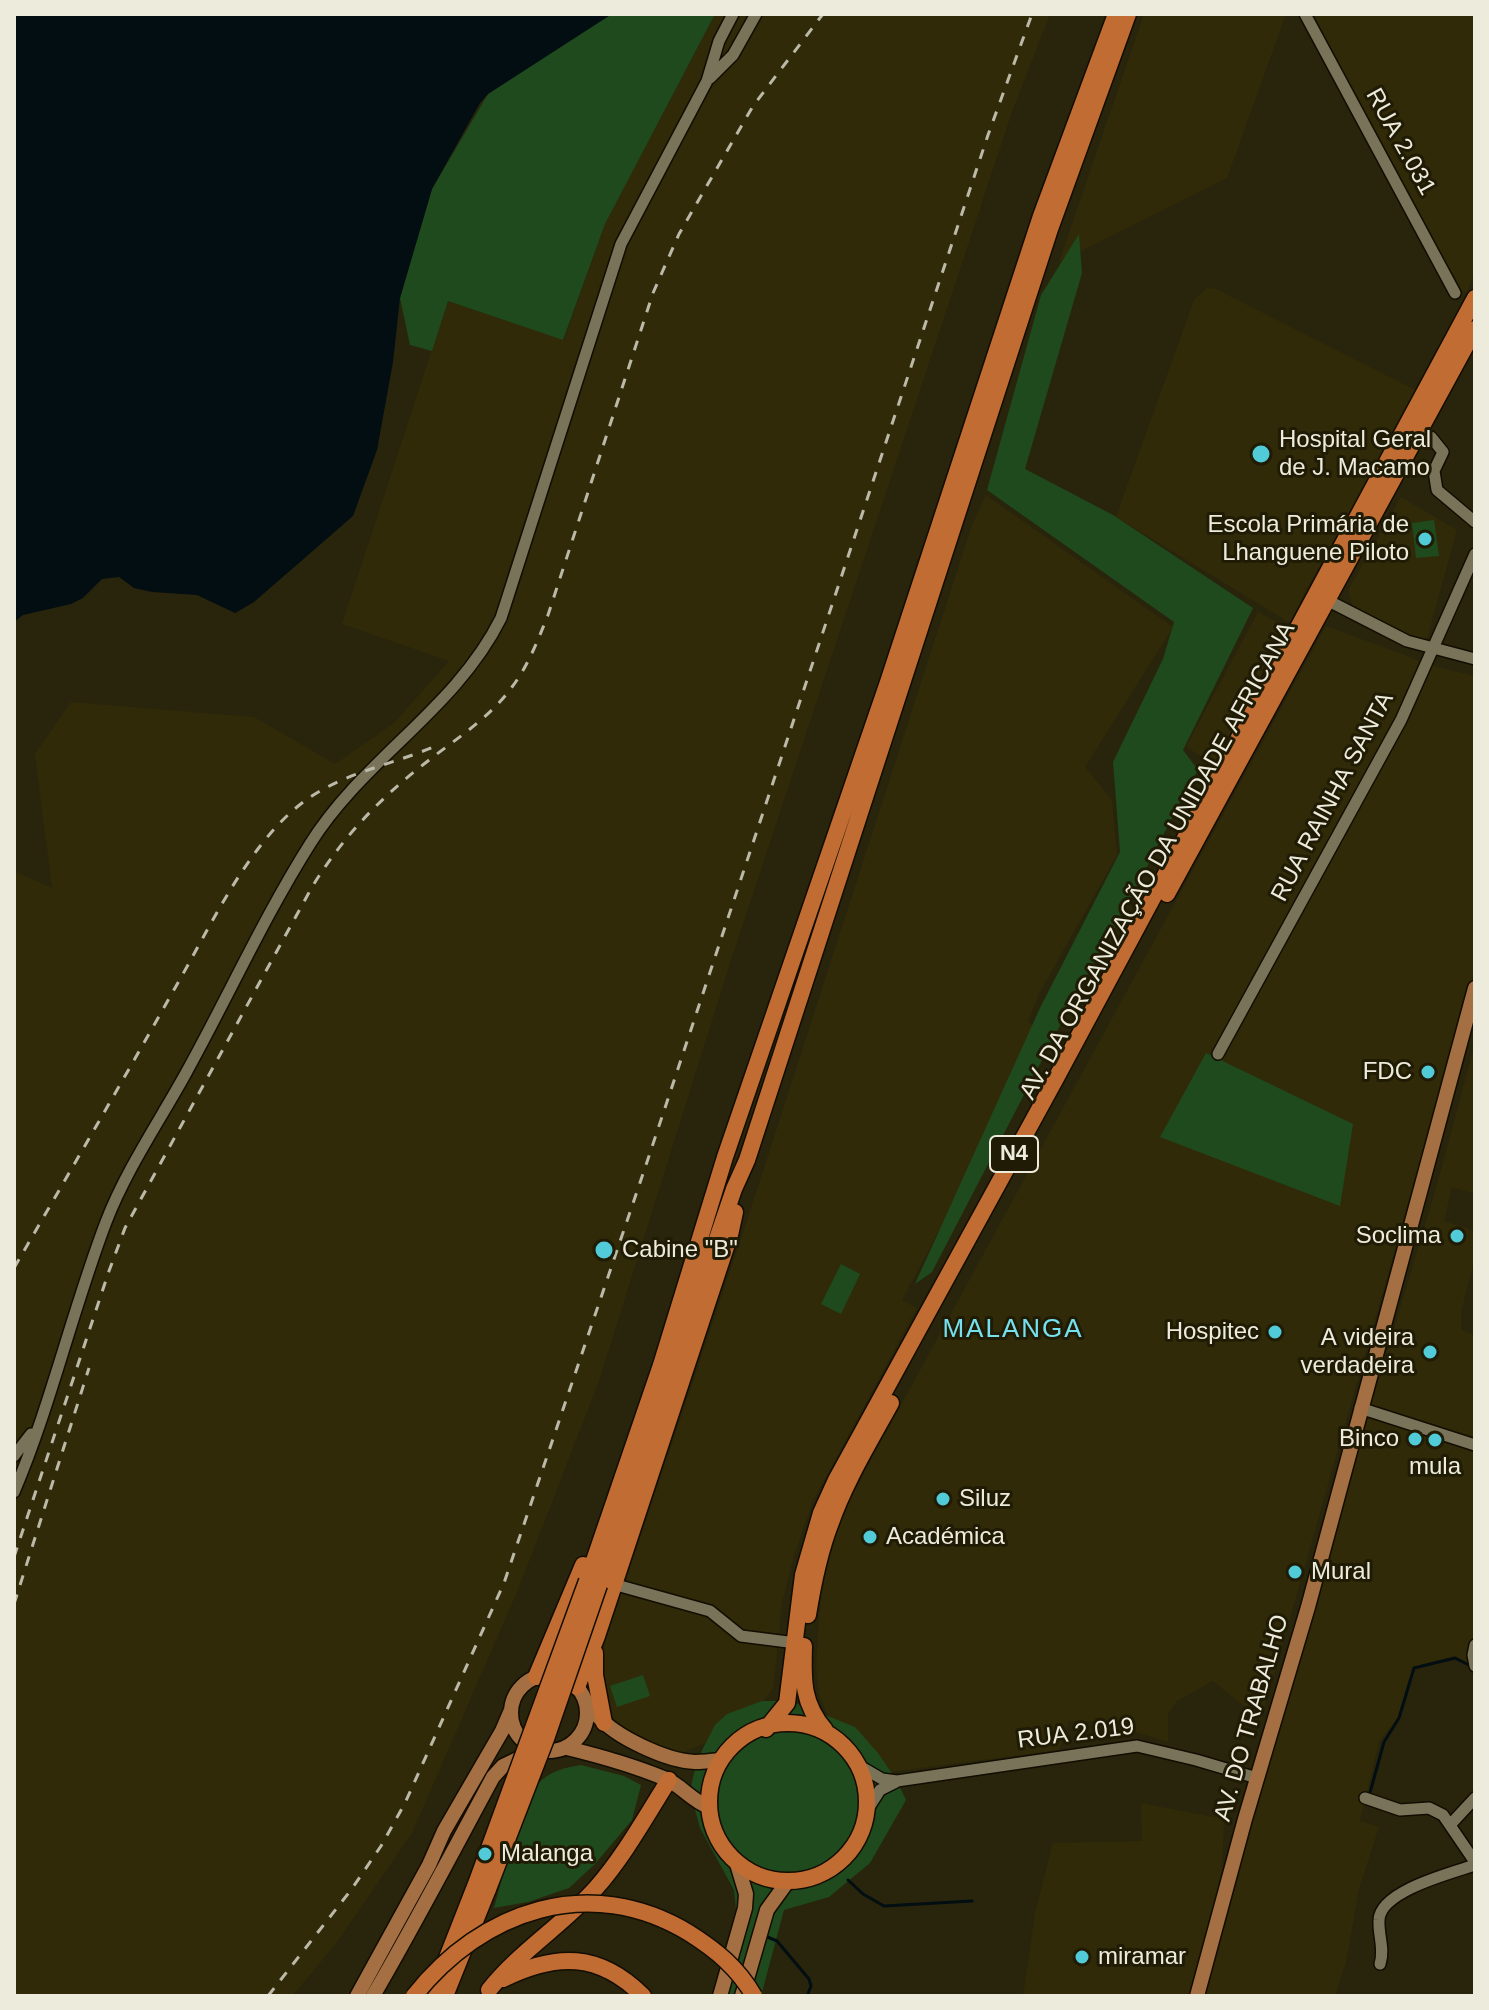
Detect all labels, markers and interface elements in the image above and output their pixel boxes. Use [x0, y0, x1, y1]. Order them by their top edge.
street label: RUA 2.031 [1359, 84, 1441, 200]
place label: Hospital Geral de J. Macamo [1279, 426, 1431, 482]
marker: Hospital Geral de J. Macamo [1250, 443, 1272, 465]
place label: Escola Primária de Lhanguene Piloto [1208, 511, 1409, 567]
marker: Escola Primária de Lhanguene Piloto [1416, 530, 1434, 548]
street label: AV. DA ORGANIZAÇÃO DA UNIDADE AFRICANA [1014, 617, 1302, 1105]
street label: RUA RAINHA SANTA [1266, 687, 1400, 907]
place label: FDC [1363, 1058, 1412, 1086]
marker: FDC [1419, 1063, 1437, 1081]
road number: N4 [990, 1136, 1038, 1172]
place label: Soclima [1356, 1222, 1441, 1250]
marker: Soclima [1448, 1227, 1466, 1245]
place label: Cabine "B" [622, 1236, 738, 1264]
marker: Cabine "B" [593, 1239, 615, 1261]
district label: MALANGA [942, 1314, 1084, 1346]
place label: Hospitec [1166, 1318, 1259, 1346]
marker: Hospitec [1266, 1323, 1284, 1341]
place label: A videira verdadeira [1301, 1324, 1414, 1380]
marker: A videira verdadeira [1421, 1343, 1439, 1361]
place label: Binco [1339, 1425, 1399, 1453]
marker: Binco [1406, 1430, 1424, 1448]
marker: mula [1426, 1431, 1444, 1449]
place label: mula [1409, 1453, 1461, 1481]
place label: Siluz [959, 1485, 1011, 1513]
marker: Siluz [934, 1490, 952, 1508]
place label: Académica [886, 1523, 1005, 1551]
marker: Académica [861, 1528, 879, 1546]
place label: Mural [1311, 1558, 1371, 1586]
marker: Mural [1286, 1563, 1304, 1581]
street label: AV. DO TRABALHO [1209, 1611, 1295, 1825]
street label: RUA 2.019 [1016, 1713, 1136, 1755]
place label: Malanga [501, 1840, 593, 1868]
marker: Malanga [476, 1845, 494, 1863]
place label: miramar [1098, 1943, 1186, 1971]
marker: miramar [1073, 1948, 1091, 1966]

